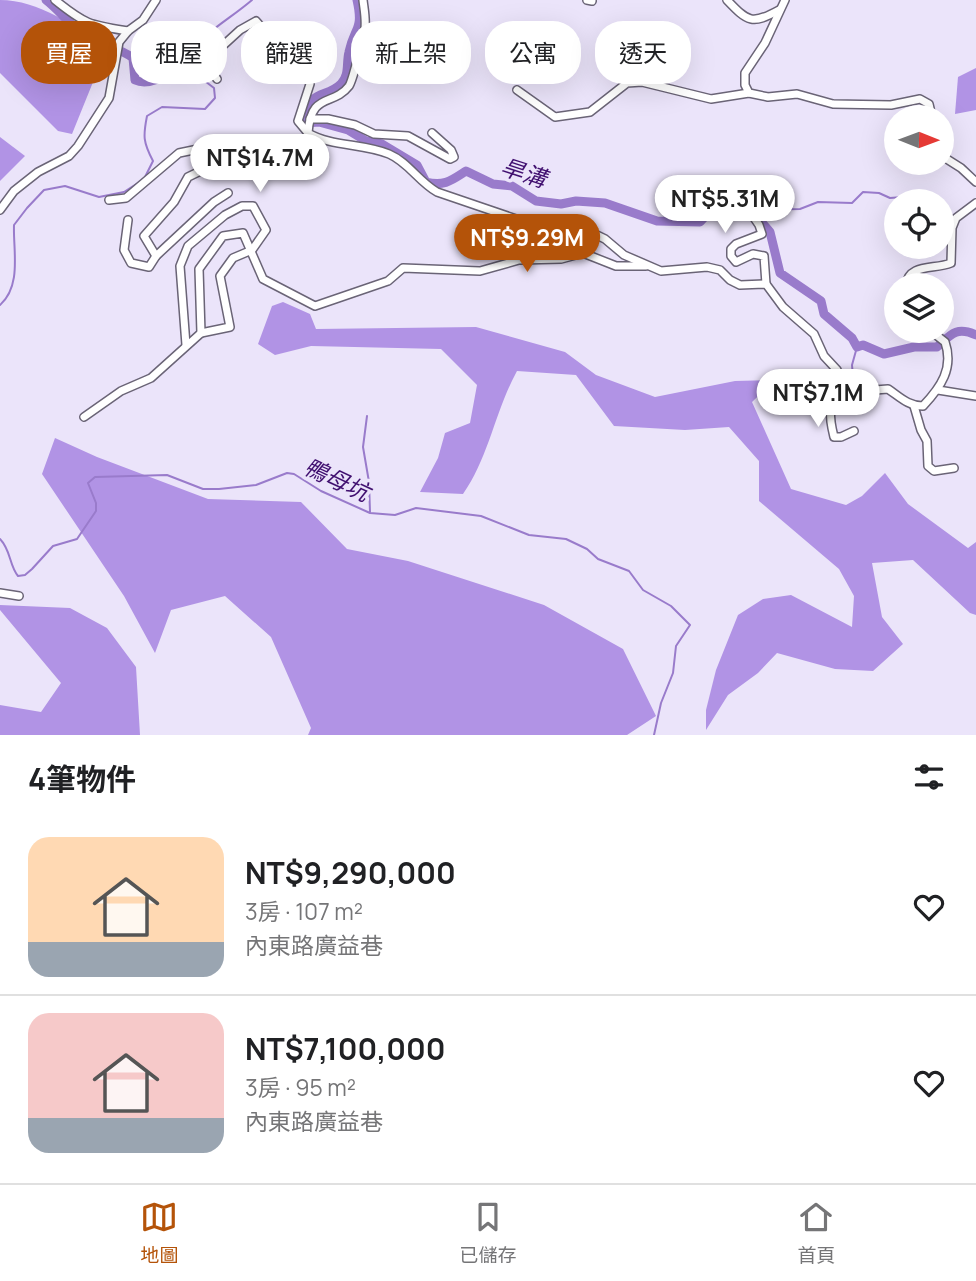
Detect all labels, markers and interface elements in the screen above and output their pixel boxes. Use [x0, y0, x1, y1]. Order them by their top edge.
chip: 買屋 [21, 21, 117, 84]
chip: 租屋 [131, 21, 227, 84]
chip: 篩選 [241, 21, 337, 84]
chip: 新上架 [351, 21, 471, 84]
chip: 公寓 [485, 21, 581, 84]
chip: 透天 [595, 21, 691, 84]
north arrow [884, 105, 954, 175]
map controls [884, 105, 954, 343]
pin: NT$14.7M [188, 134, 332, 194]
text: NT$14.7M [206, 141, 314, 173]
water label: 旱溝 [497, 150, 554, 195]
pin: NT$5.31M [653, 176, 797, 235]
text: NT$5.31M [671, 182, 779, 214]
button: locate [884, 189, 954, 259]
pin: NT$9.29M [455, 215, 599, 274]
text: NT$9.29M [470, 221, 584, 253]
button: layers [884, 273, 954, 343]
pin: NT$7.1M [753, 370, 883, 429]
text: NT$7.1M [773, 376, 863, 408]
water label: 鴨母坑 [299, 450, 378, 509]
text: 4筆物件 [28, 758, 136, 799]
icon: filters [910, 758, 948, 796]
text: NT$9,290,000 [245, 852, 456, 893]
icon: home [84, 865, 168, 949]
icon: heart [910, 888, 948, 926]
text: 3房 · 107 m² [245, 895, 363, 927]
text: 內東路廣益巷 [245, 929, 383, 961]
text: NT$7,100,000 [245, 1028, 446, 1069]
icon: home [84, 1041, 168, 1125]
icon: heart [910, 1064, 948, 1102]
text: 3房 · 95 m² [245, 1071, 356, 1103]
text: 內東路廣益巷 [245, 1105, 383, 1137]
tab: 地圖 [140, 1198, 179, 1268]
tab: 已儲存 [459, 1198, 517, 1268]
tab: 首頁 [797, 1198, 836, 1268]

